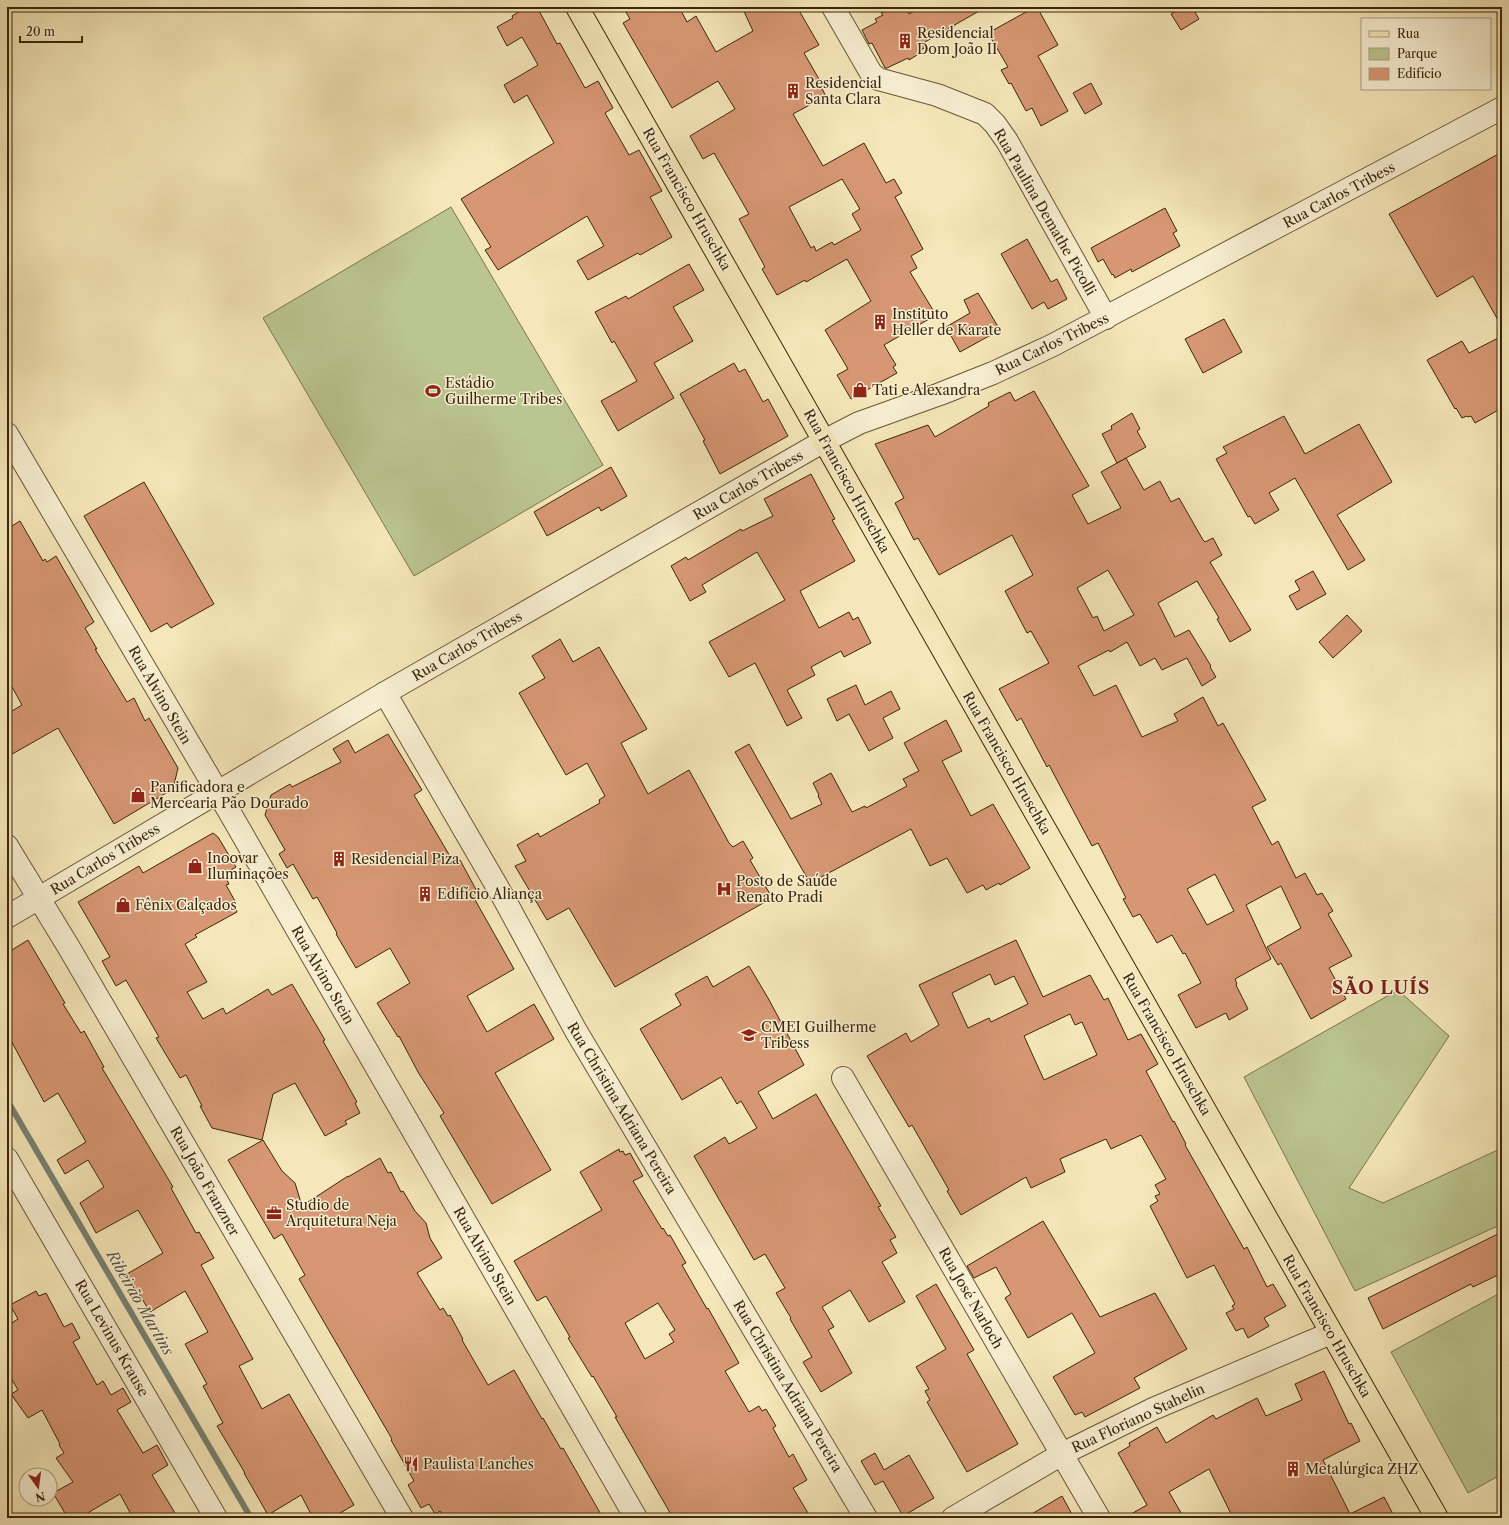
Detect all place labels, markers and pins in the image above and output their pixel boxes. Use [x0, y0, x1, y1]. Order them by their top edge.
place label: Residencial Dom João II [917, 24, 997, 58]
building icon: Residencial Dom João II [896, 32, 914, 50]
place label: Residencial Santa Clara [805, 74, 882, 108]
building icon: Residencial Santa Clara [784, 82, 802, 100]
place label: Instituto Heller de Karate [892, 305, 1002, 339]
building icon: Instituto Heller de Karate [871, 313, 889, 331]
place label: Estádio Guilherme Tribes [445, 374, 562, 408]
shop icon: Tati e Alexandra [851, 381, 869, 399]
place label: Tati e Alexandra [872, 381, 981, 399]
sports icon: Estádio Guilherme Tribes [424, 382, 442, 400]
place label: Panificadora e Mercearia Pão Dourado [150, 778, 309, 812]
shop icon: Panificadora e Mercearia Pão Dourado [129, 786, 147, 804]
place label: Inoovar Iluminações [207, 849, 289, 883]
building icon: Residencial Piza [330, 850, 348, 868]
place label: Residencial Piza [351, 850, 460, 868]
shop icon: Inoovar Iluminações [186, 857, 204, 875]
place label: Posto de Saúde Renato Pradi [736, 872, 837, 906]
hospital icon: Posto de Saúde Renato Pradi [715, 880, 733, 898]
building icon: Edifício Aliança [416, 885, 434, 903]
place label: Edifício Aliança [437, 885, 543, 903]
shop icon: Fênix Calçados [114, 896, 132, 914]
place label: Fênix Calçados [135, 896, 237, 914]
place label: CMEI Guilherme Tribess [761, 1018, 876, 1052]
school or university icon: CMEI Guilherme Tribess [740, 1026, 758, 1044]
place label: Studio de Arquitetura Neja [285, 1196, 398, 1230]
office icon: Studio de Arquitetura Neja [265, 1204, 283, 1222]
restaurant icon: Paulista Lanches [402, 1455, 420, 1473]
place label: Paulista Lanches [423, 1455, 534, 1473]
building icon: Metalúrgica ZHZ [1284, 1460, 1302, 1478]
place label: Metalúrgica ZHZ [1305, 1460, 1418, 1478]

